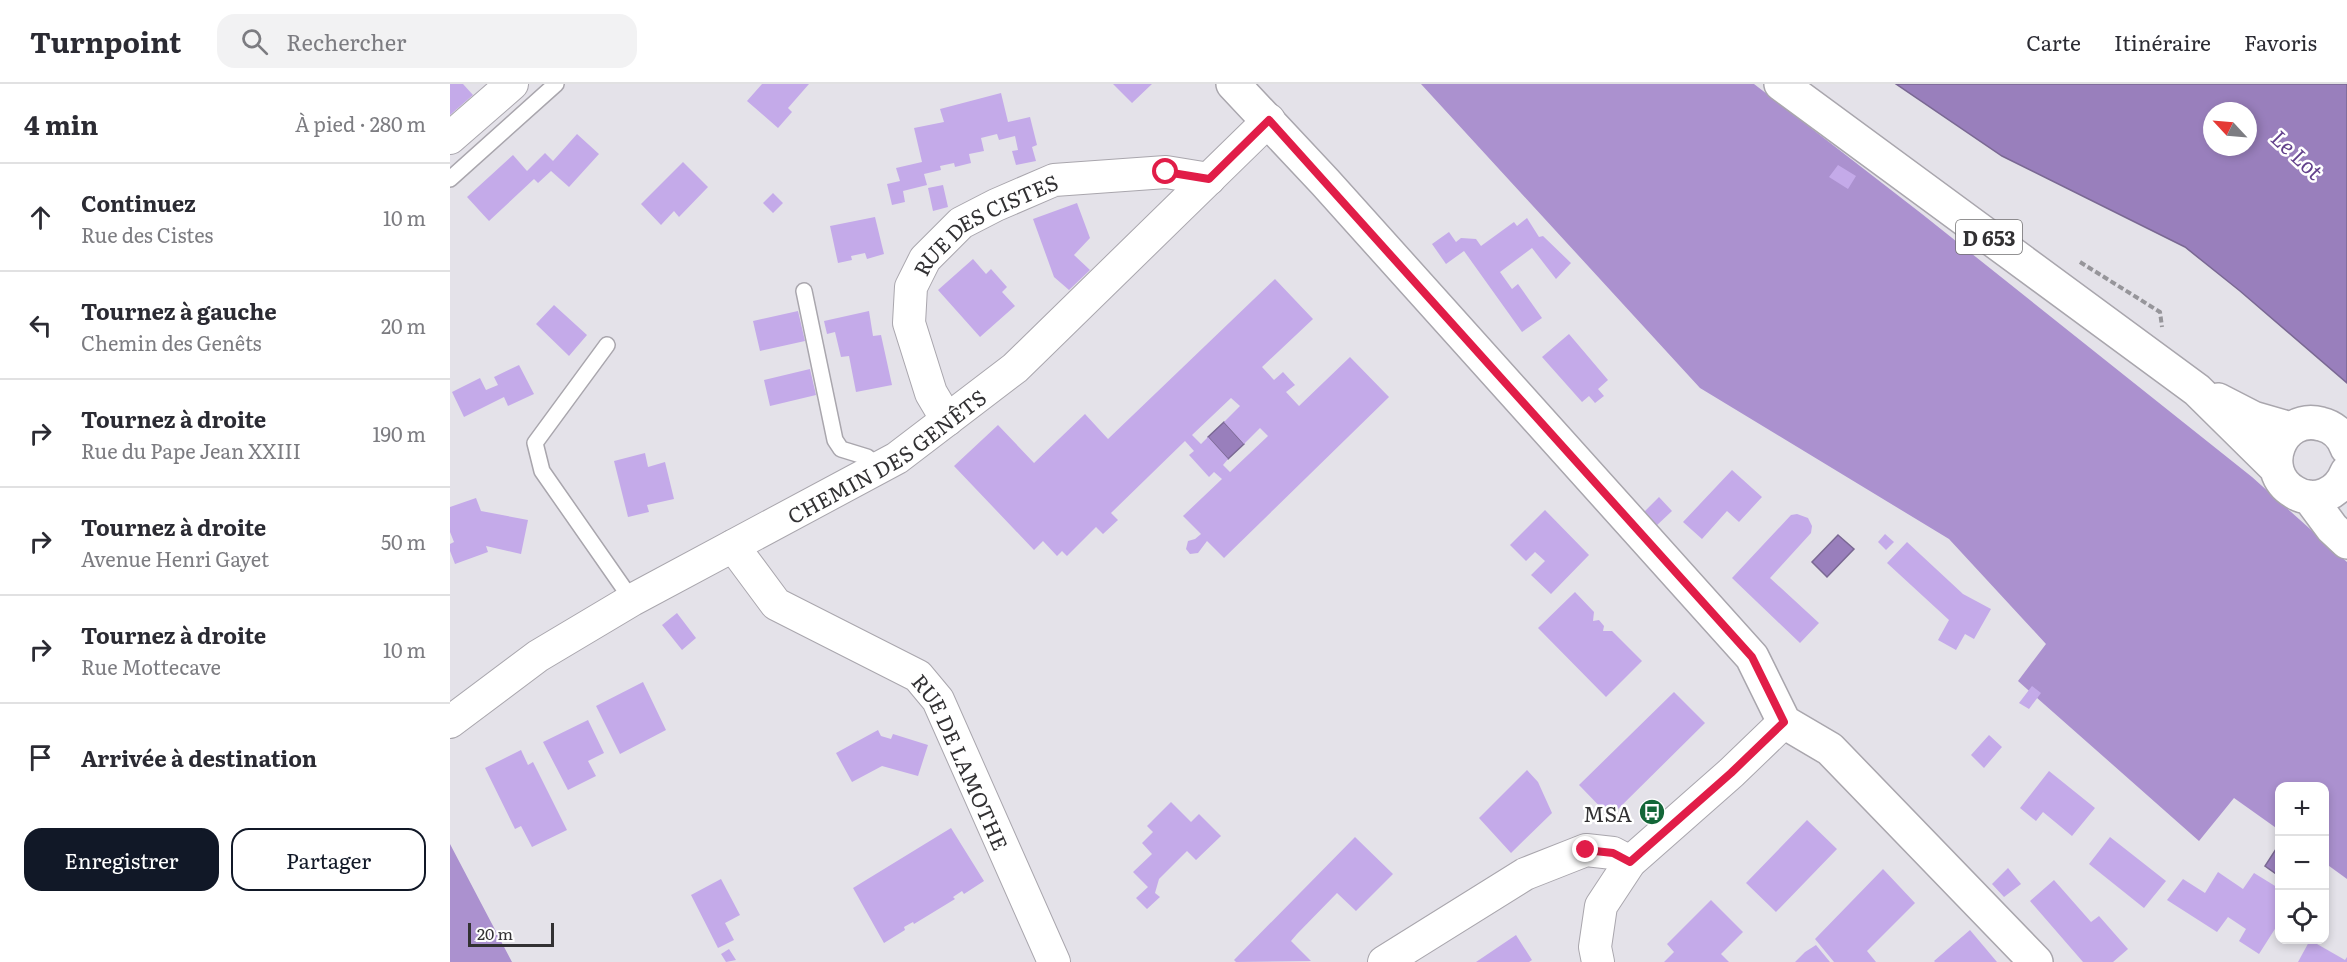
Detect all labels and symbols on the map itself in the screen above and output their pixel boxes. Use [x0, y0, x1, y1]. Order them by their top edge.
north arrow [2203, 102, 2257, 156]
water label: Le Lot [2265, 121, 2332, 187]
route start [1152, 158, 1178, 184]
street label: RUE DES CISTES [904, 165, 1062, 280]
road number: D 653 [1956, 220, 2022, 254]
street label: CHEMIN DES GENÊTS [781, 381, 992, 530]
street label: RUE DE LAMOTHE [906, 666, 1018, 855]
place label: MSA [1583, 797, 1633, 828]
bus stop icon: MSA [1637, 797, 1667, 827]
route end [1572, 836, 1598, 862]
scale bar [468, 920, 554, 948]

